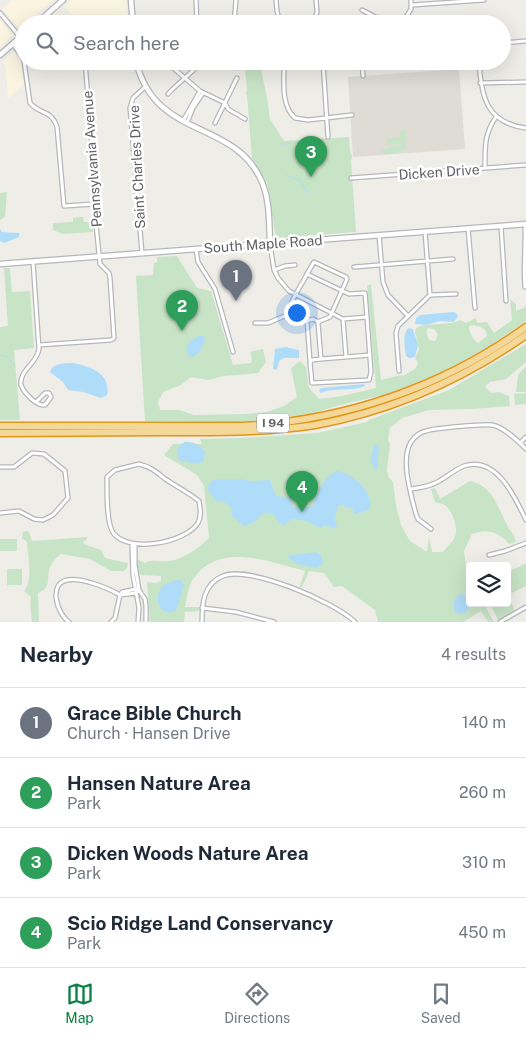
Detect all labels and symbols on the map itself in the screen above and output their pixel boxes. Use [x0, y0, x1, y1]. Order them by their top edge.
street label: Pennsylvania Avenue [79, 90, 105, 228]
street label: Saint Charles Drive [126, 105, 148, 229]
pin: 3 [295, 136, 327, 177]
street label: Dicken Drive [398, 161, 480, 183]
street label: South Maple Road [203, 232, 323, 256]
pin: 1 [220, 260, 252, 301]
pin: 2 [166, 290, 198, 331]
your location [284, 300, 310, 326]
road number: I 94 [257, 413, 289, 432]
pin: 4 [286, 471, 318, 512]

